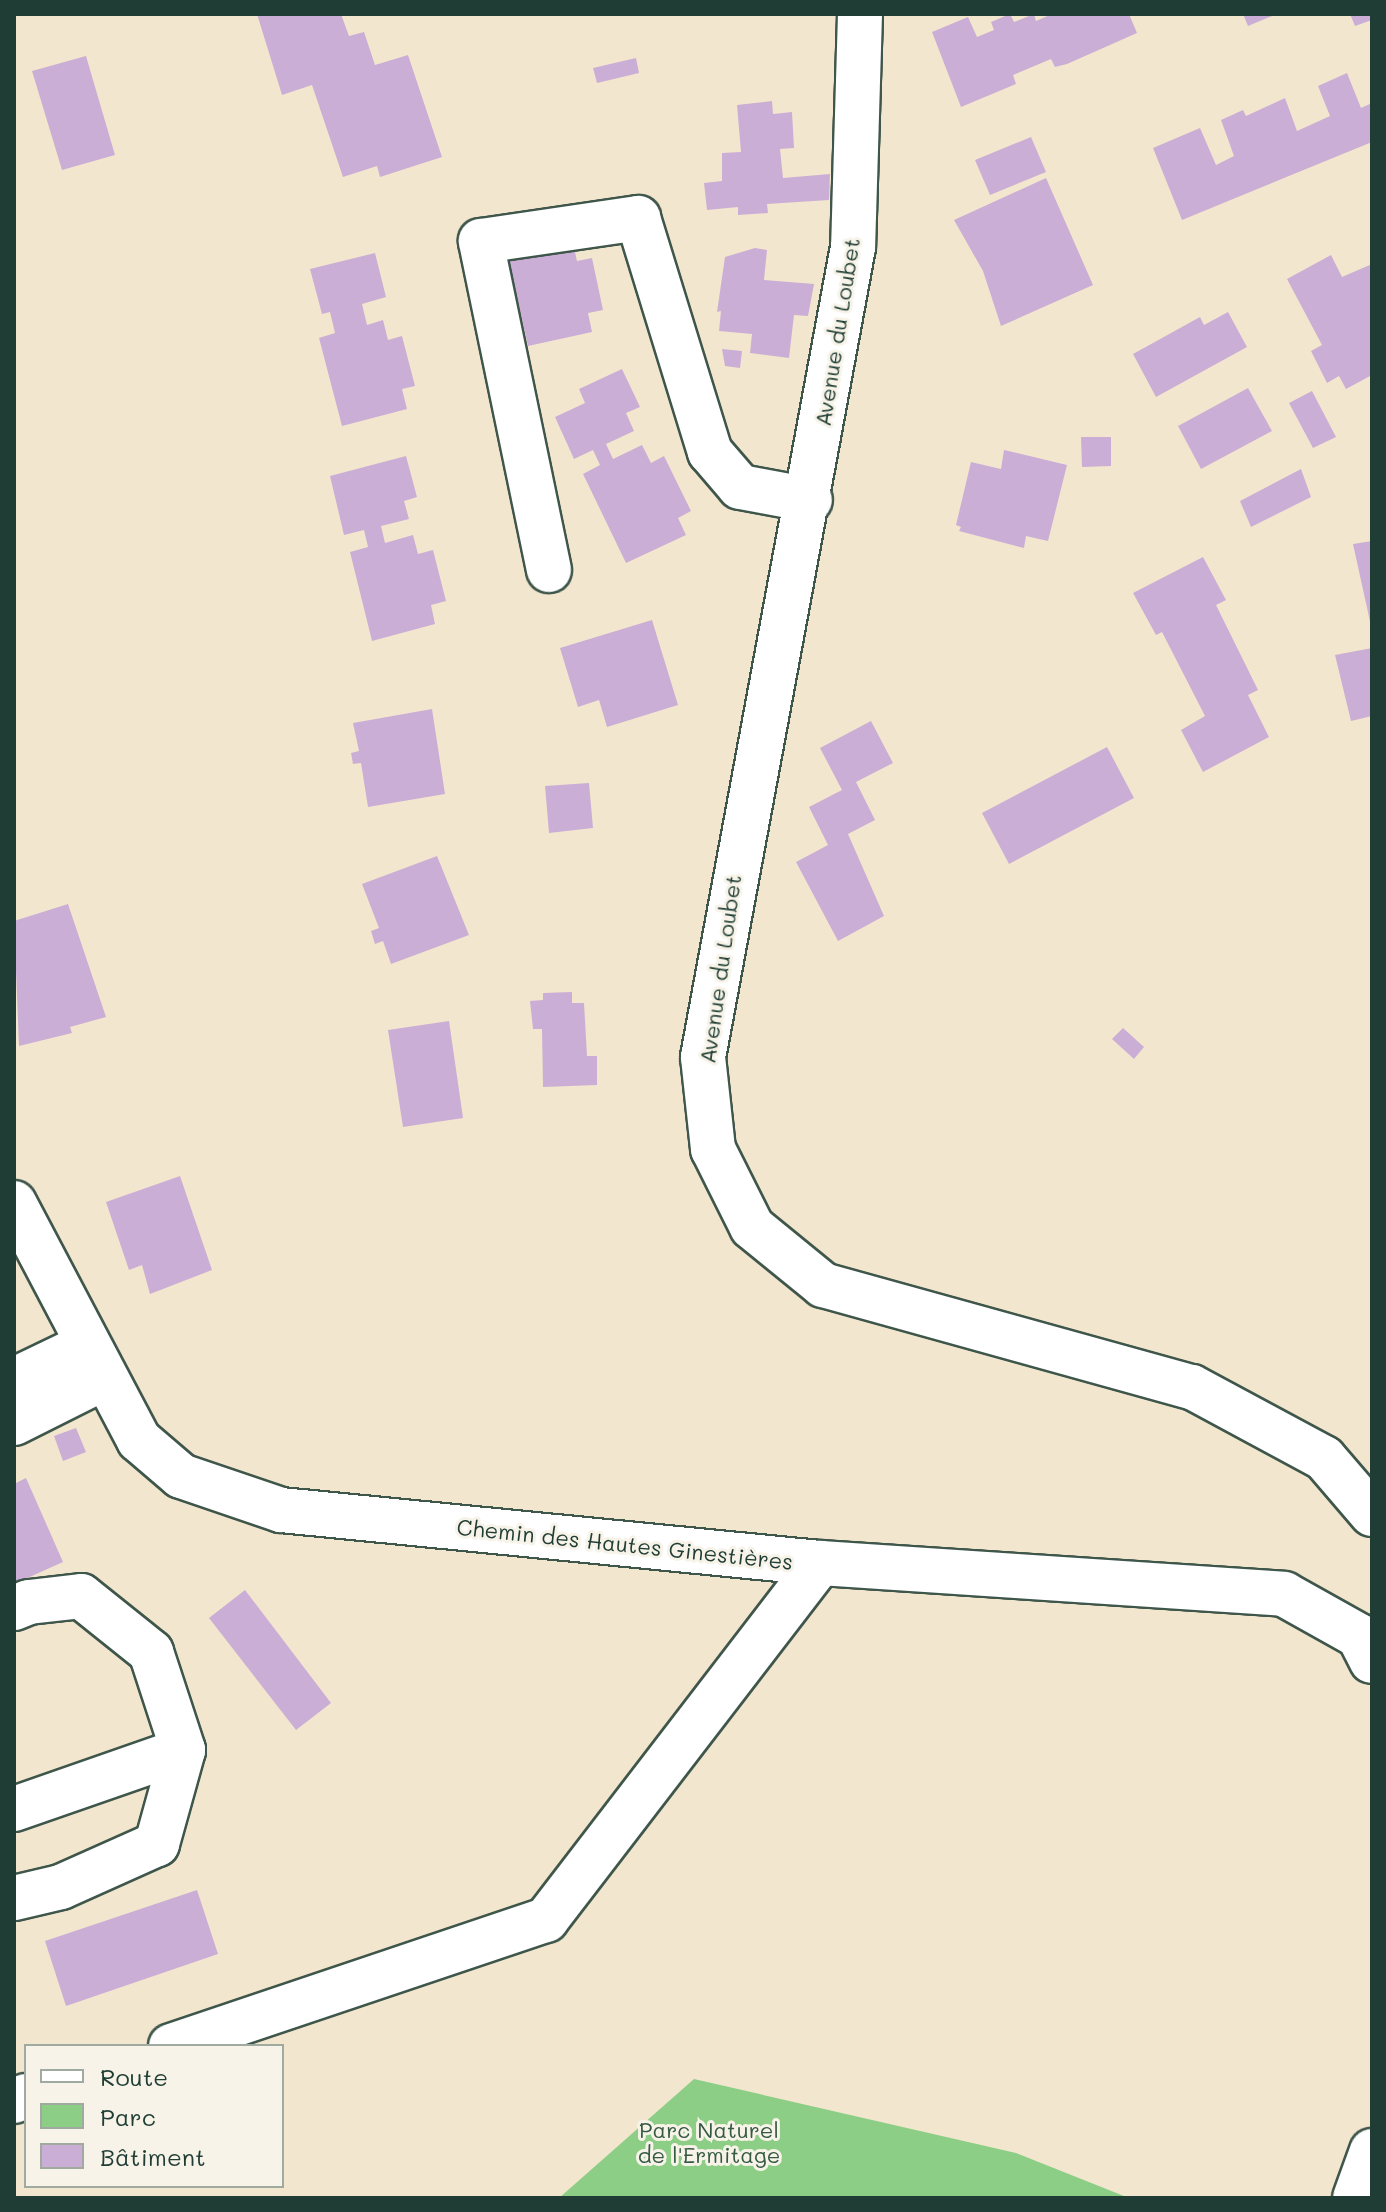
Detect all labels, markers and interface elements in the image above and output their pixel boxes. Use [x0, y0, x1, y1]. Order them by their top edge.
street label: Avenue du Loubet [809, 236, 865, 428]
street label: Avenue du Loubet [694, 873, 746, 1065]
street label: Chemin des Hautes Ginestières [456, 1513, 794, 1575]
legend [24, 2044, 284, 2188]
text: Route [100, 2061, 168, 2092]
text: Parc [100, 2101, 156, 2132]
park label: Parc Naturel de l'Ermitage [638, 2116, 780, 2168]
text: Bâtiment [100, 2141, 206, 2172]

